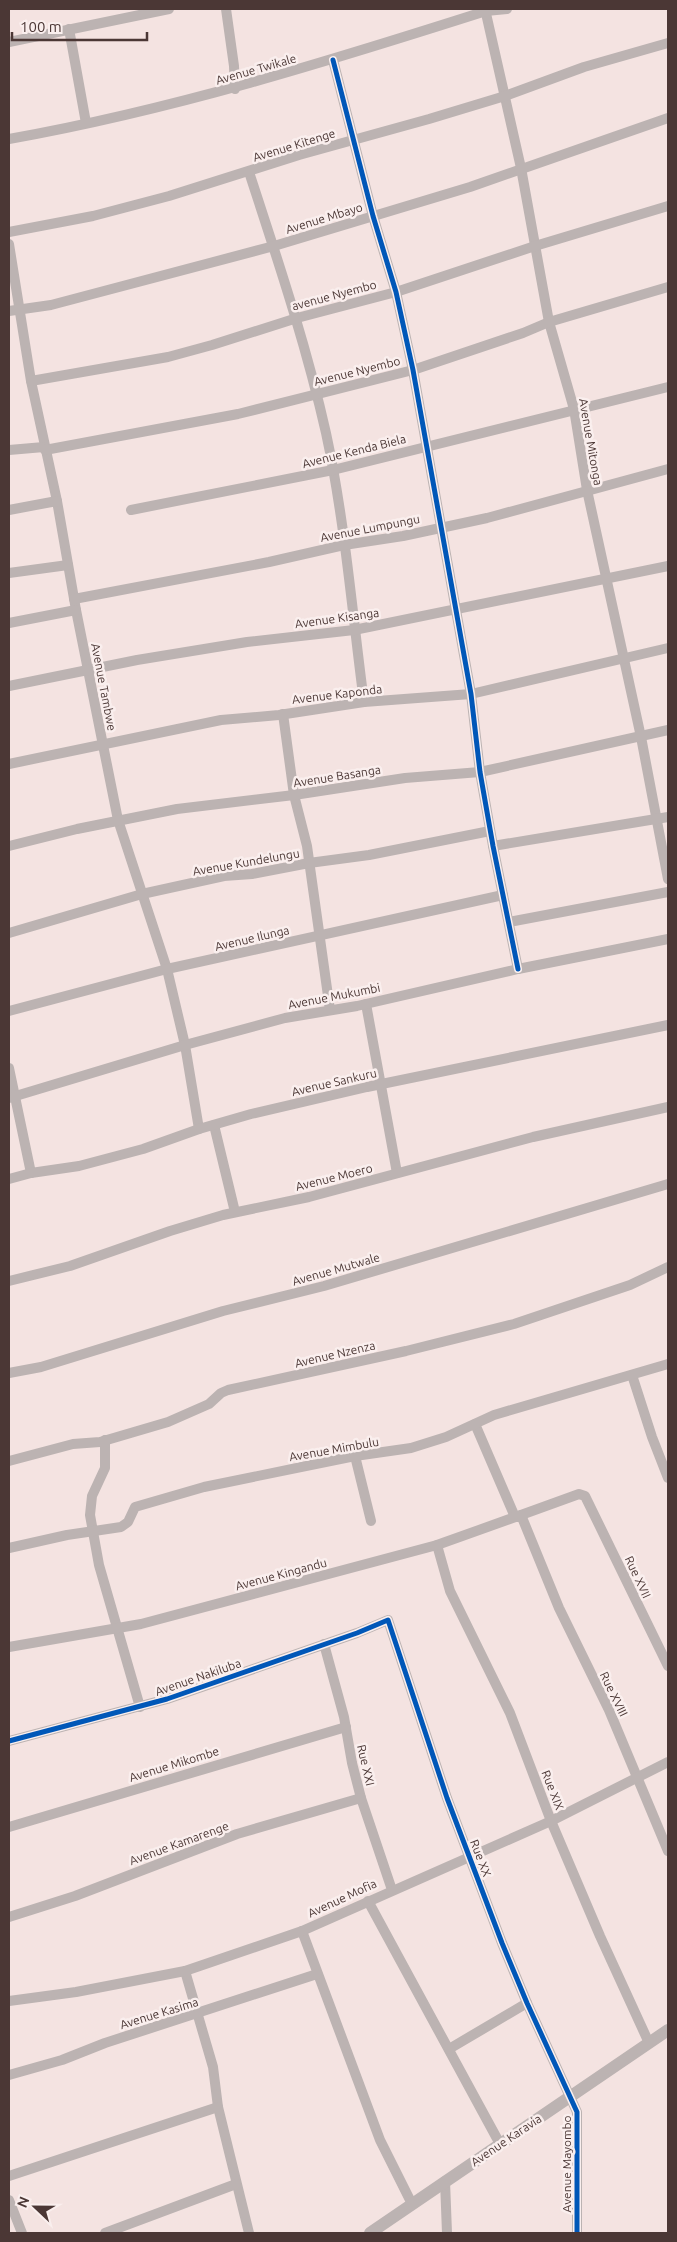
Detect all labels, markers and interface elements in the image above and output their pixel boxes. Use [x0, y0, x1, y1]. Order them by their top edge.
scale bar [12, 10, 148, 42]
text: 100 m [20, 18, 62, 35]
street label: Avenue Twikale [214, 51, 298, 87]
street label: Avenue Kitenge [251, 126, 337, 164]
street label: Avenue Mbayo [284, 200, 364, 236]
street label: avenue Nyembo [290, 277, 378, 313]
street label: Avenue Nyembo [312, 354, 402, 388]
street label: Avenue Mitonga [577, 397, 605, 487]
street label: Avenue Kenda Biela [301, 432, 407, 470]
street label: Avenue Lumpungu [319, 512, 421, 544]
street label: Avenue Kisanga [294, 606, 380, 630]
street label: Avenue Tambwe [89, 642, 119, 732]
street label: Avenue Kaponda [291, 682, 383, 706]
street label: Avenue Basanga [292, 763, 382, 789]
street label: Avenue Kundelungu [191, 846, 301, 878]
street label: Avenue Ilunga [213, 923, 291, 953]
street label: Avenue Mukumbi [287, 981, 381, 1011]
street label: Avenue Sankuru [290, 1066, 378, 1098]
street label: Avenue Moero [294, 1161, 374, 1193]
street label: Avenue Mutwale [291, 1250, 381, 1288]
street label: Avenue Nzenza [293, 1338, 377, 1370]
street label: Avenue Mimbulu [288, 1435, 380, 1463]
street label: Rue XVII [623, 1554, 653, 1600]
street label: Avenue Kingandu [234, 1556, 328, 1592]
street label: Avenue Nakiluba [153, 1656, 243, 1698]
street label: Rue XVIII [598, 1670, 630, 1718]
street label: Rue XXI [355, 1743, 377, 1787]
street label: Avenue Mikombe [127, 1744, 221, 1784]
street label: Rue XIX [539, 1768, 567, 1812]
street label: Avenue Kamarenge [128, 1819, 230, 1867]
street label: Rue XX [468, 1838, 494, 1879]
street label: Avenue Mofia [306, 1876, 378, 1920]
street label: Avenue Kasima [118, 1995, 200, 2031]
street label: Avenue Karavia [468, 2112, 544, 2168]
street label: Avenue Mayombo [560, 2116, 573, 2212]
north arrow [10, 2182, 60, 2232]
text: N [14, 2194, 32, 2210]

